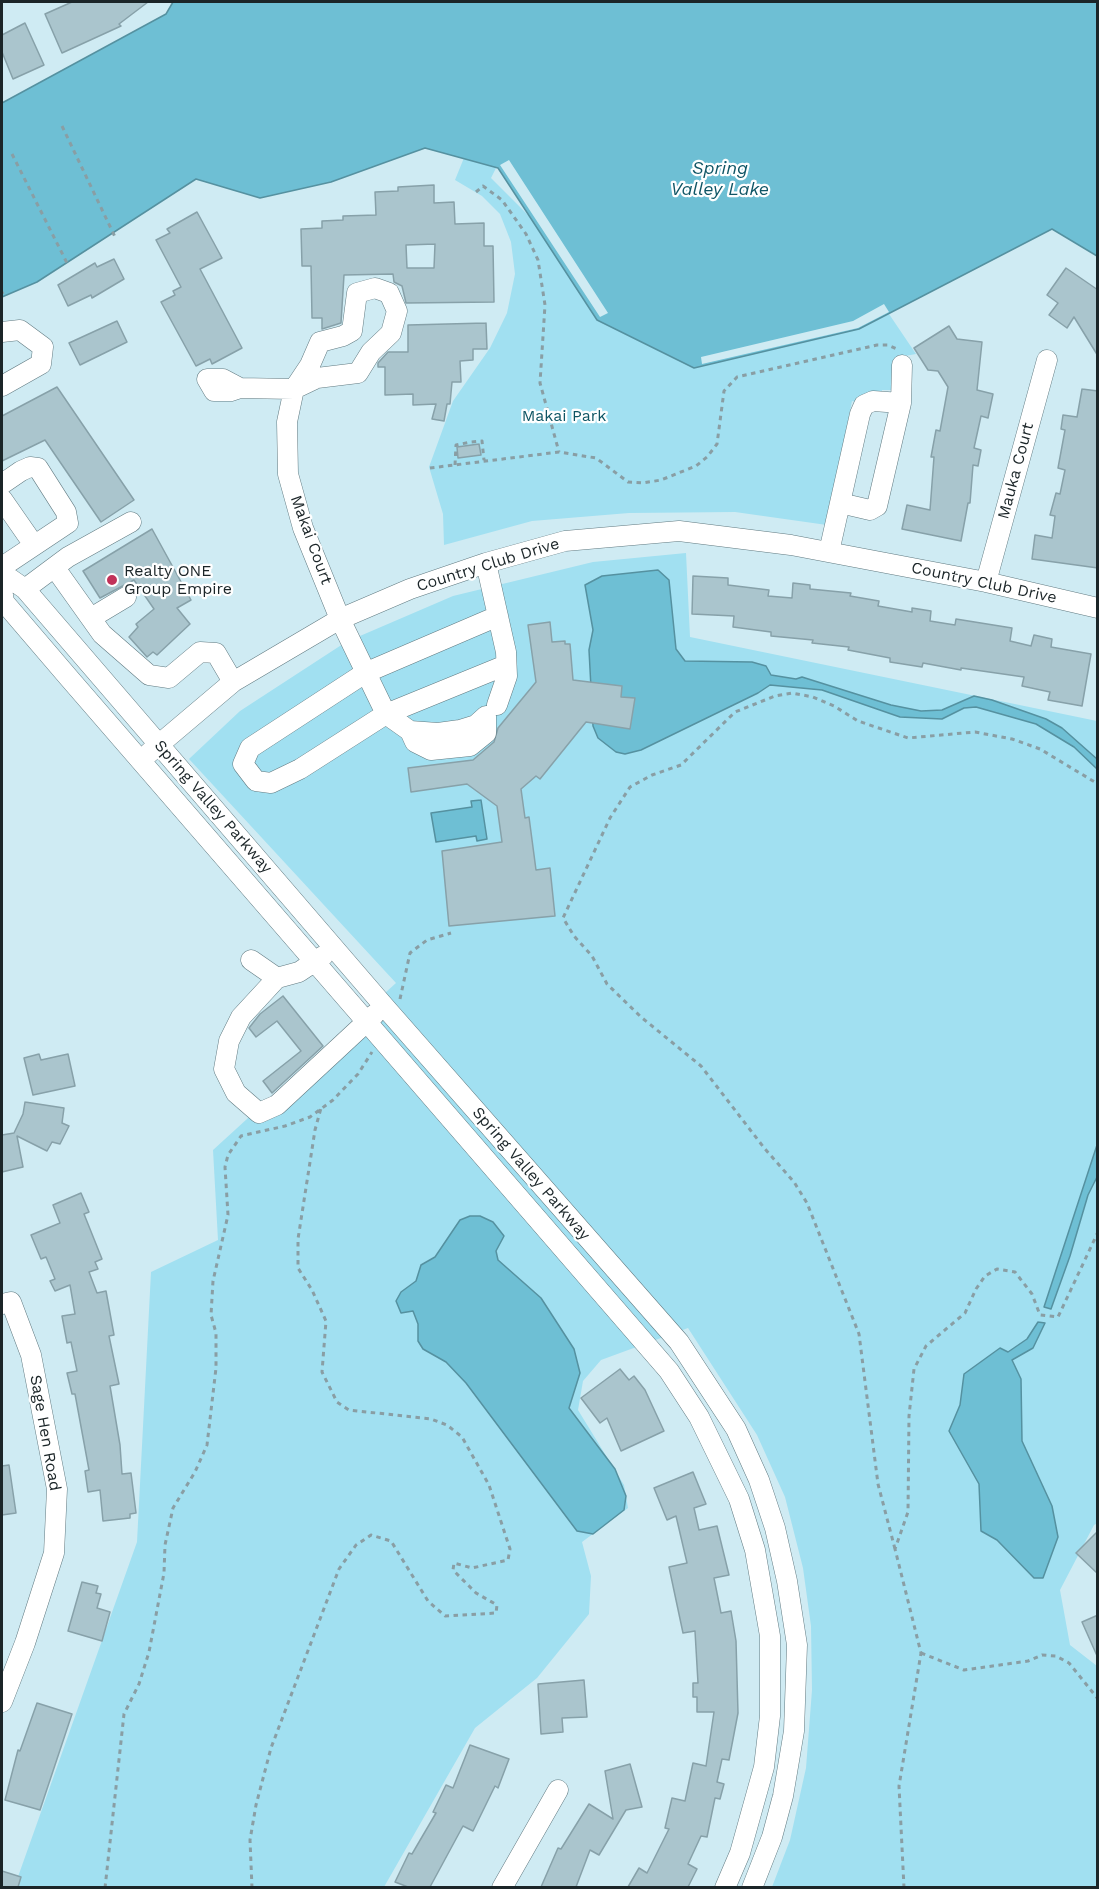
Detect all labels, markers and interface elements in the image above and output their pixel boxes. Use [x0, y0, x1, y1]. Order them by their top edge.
water label: Spring Valley Lake [671, 158, 769, 201]
park label: Makai Park [522, 406, 606, 426]
street label: Mauka Court [994, 421, 1038, 521]
street label: Makai Court [286, 493, 336, 587]
street label: Country Club Drive [414, 534, 562, 596]
street label: Country Club Drive [910, 558, 1058, 608]
place label: Realty ONE Group Empire [124, 561, 232, 599]
marker: Realty ONE Group Empire [105, 573, 119, 587]
street label: Spring Valley Parkway [150, 736, 276, 878]
street label: Spring Valley Parkway [468, 1103, 594, 1245]
street label: Sage Hen Road [25, 1373, 65, 1493]

